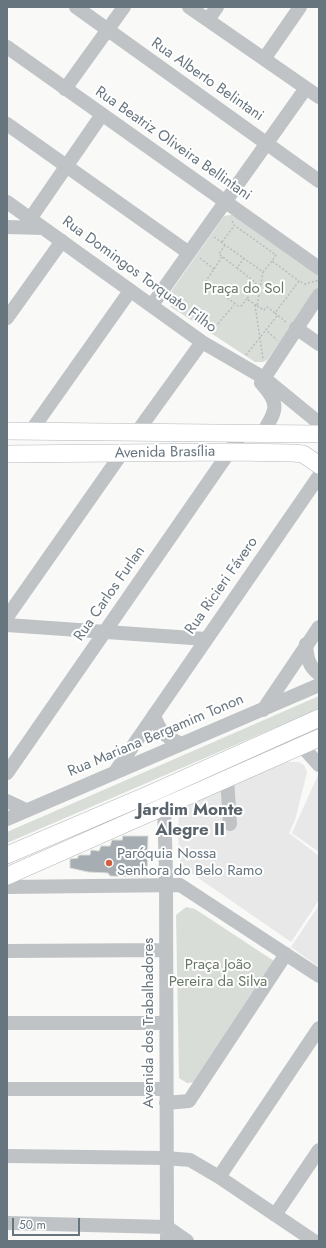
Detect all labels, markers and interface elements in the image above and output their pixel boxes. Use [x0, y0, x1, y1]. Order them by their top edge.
street label: Rua Alberto Belintani [147, 34, 267, 126]
street label: Rua Beatriz Oliveira Bellintani [91, 83, 255, 205]
street label: Rua Domingos Torquato Filho [58, 213, 220, 337]
park label: Praça do Sol [204, 280, 284, 298]
street label: Avenida Brasília [115, 443, 215, 463]
street label: Rua Ricieri Fávero [182, 534, 262, 638]
street label: Rua Carlos Furlan [71, 543, 149, 645]
street label: Rua Mariana Bergamim Tonon [65, 691, 247, 781]
district label: Jardim Monte Alegre II [137, 801, 243, 841]
place label: Paróquia Nossa Senhora do Belo Ramo [117, 845, 263, 880]
marker: Paróquia Nossa Senhora do Belo Ramo [104, 858, 114, 868]
street label: Avenida dos Trabalhadores [140, 938, 158, 1108]
park label: Praça João Pereira da Silva [169, 956, 267, 991]
scale bar [14, 1210, 82, 1236]
text: 50 m [19, 1216, 46, 1234]

